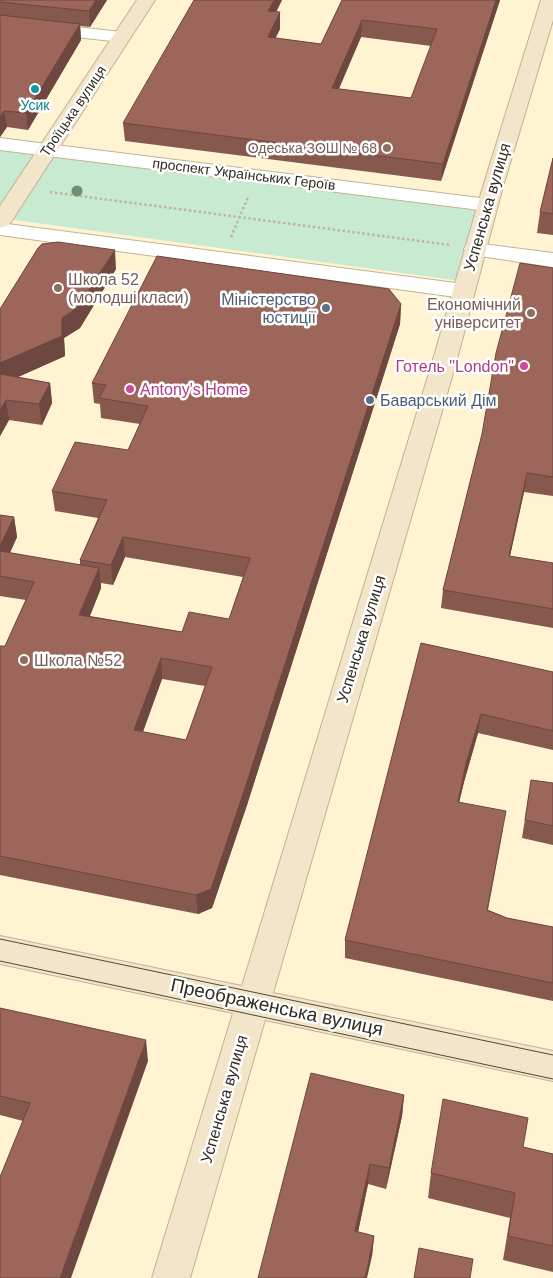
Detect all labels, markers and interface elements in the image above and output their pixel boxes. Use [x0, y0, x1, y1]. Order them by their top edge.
street label: Троїцька вулиця [37, 63, 109, 159]
marker: Усик [29, 83, 41, 95]
place label: Усик [21, 97, 50, 113]
place label: Одеська ЗОШ № 68 [248, 140, 377, 156]
street label: Успенська вулиця [461, 141, 513, 273]
marker: Одеська ЗОШ № 68 [381, 142, 393, 154]
street label: проспект Українських Героїв [152, 155, 336, 193]
place label: Школа 52 (молодші класи) [68, 271, 189, 306]
marker: Школа 52 (молодші класи) [52, 282, 64, 294]
place label: Міністерство юстиції [221, 291, 317, 326]
place label: Економічний університет [427, 296, 522, 331]
marker: Міністерство юстиції [320, 302, 332, 314]
marker: Економічний університет [525, 307, 537, 319]
place label: Готель "London" [395, 358, 514, 375]
marker: Готель "London" [518, 360, 530, 372]
place label: Antony's Home [140, 381, 248, 398]
marker: Antony's Home [124, 383, 136, 395]
place label: Баварський Дім [380, 392, 497, 409]
marker: Баварський Дім [364, 394, 376, 406]
street label: Успенська вулиця [334, 573, 388, 705]
place label: Школа №52 [34, 652, 122, 669]
marker: Школа №52 [18, 654, 30, 666]
street label: Преображенська вулиця [169, 974, 385, 1040]
street label: Успенська вулиця [198, 1033, 250, 1165]

